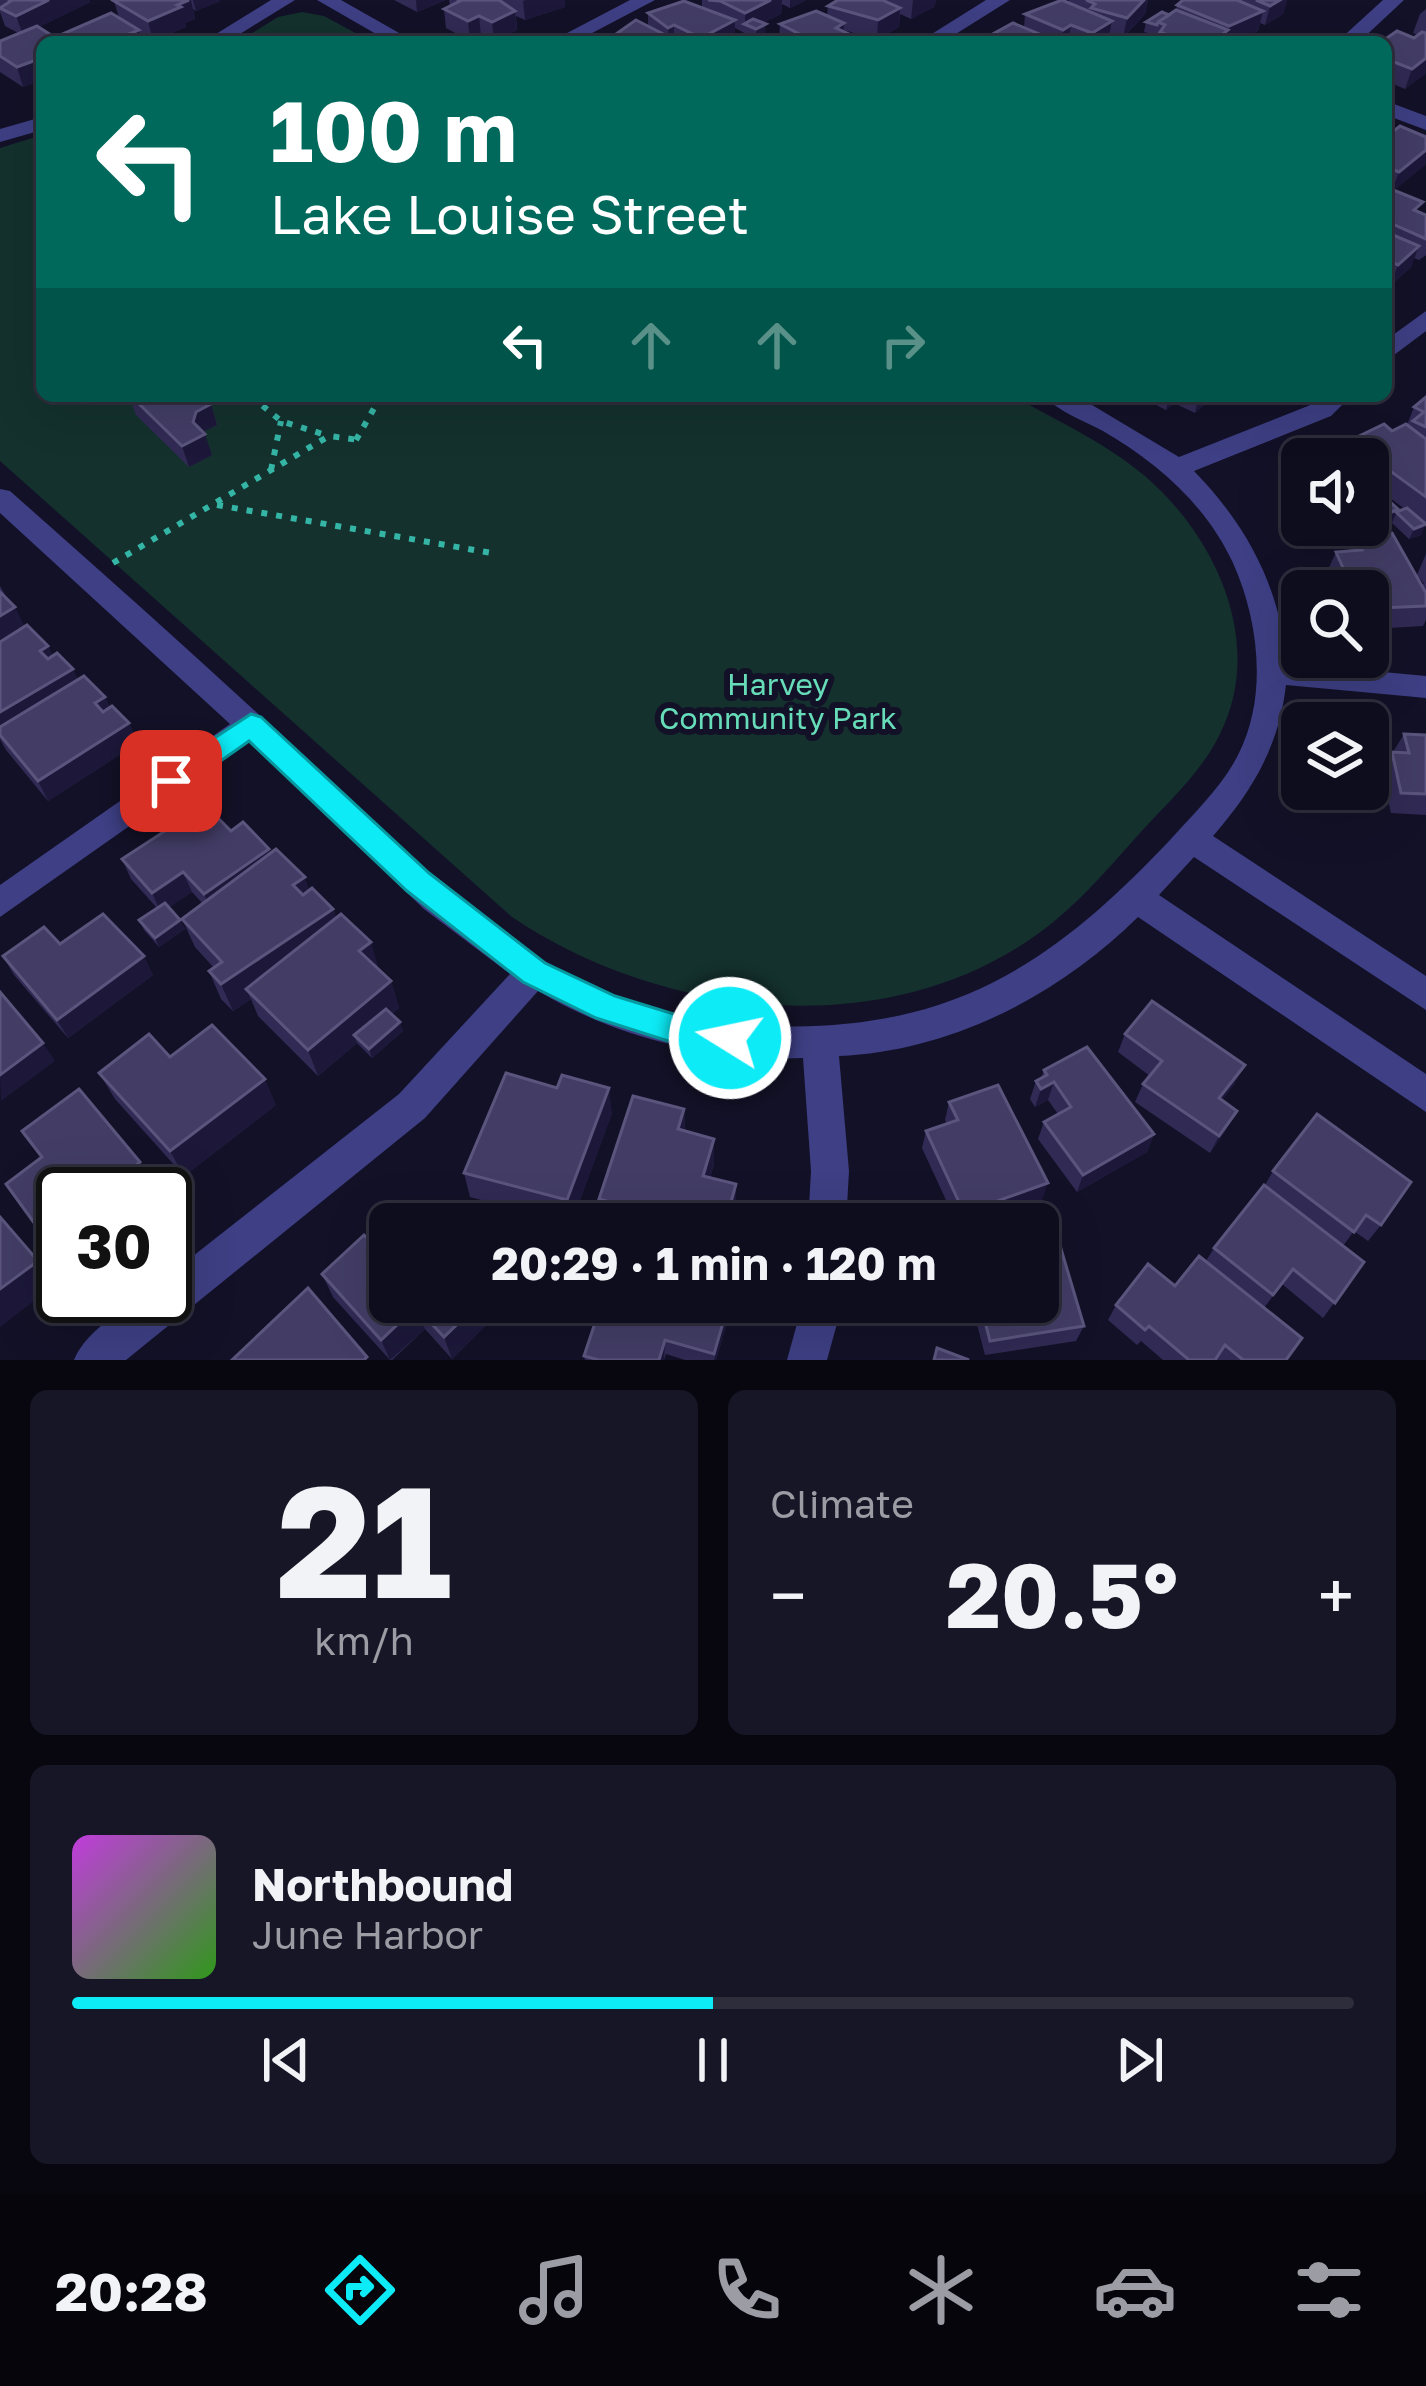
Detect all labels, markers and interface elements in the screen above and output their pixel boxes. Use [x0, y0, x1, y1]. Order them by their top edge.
text: 100 m [270, 80, 517, 180]
icon: left [72, 84, 228, 240]
text: Lake Louise Street [270, 181, 749, 246]
icon: left [492, 312, 558, 378]
icon: ahead [618, 312, 684, 378]
icon: ahead [744, 312, 810, 378]
icon: right [870, 312, 936, 378]
map controls [1281, 438, 1389, 810]
button: sound [1281, 438, 1389, 546]
button: search [1281, 570, 1389, 678]
park label: Harvey Community Park [659, 666, 897, 736]
button: layers [1281, 702, 1389, 810]
pin [120, 730, 222, 832]
icon: arrive [138, 748, 204, 814]
position arrow [667, 975, 793, 1101]
speed limit sign: 30 [36, 1167, 192, 1323]
text: 20:29 · 1 min · 120 m [492, 1236, 936, 1290]
text: 21 [276, 1445, 452, 1632]
text: Climate [770, 1480, 914, 1527]
text: 20.5° [946, 1540, 1178, 1648]
text: − [770, 1555, 806, 1635]
text: + [1318, 1555, 1354, 1635]
text: km/h [314, 1617, 414, 1664]
text: Northbound [252, 1857, 513, 1911]
text: June Harbor [252, 1911, 483, 1958]
icon: previous [253, 2027, 319, 2093]
icon: pause [680, 2027, 746, 2093]
icon: next [1107, 2027, 1173, 2093]
icon: directions [318, 2248, 402, 2332]
icon: music [512, 2248, 596, 2332]
icon: phone [705, 2248, 789, 2332]
icon: climate [899, 2248, 983, 2332]
icon: car [1093, 2248, 1177, 2332]
icon: filters [1287, 2248, 1371, 2332]
text: 20:28 [55, 2258, 208, 2323]

